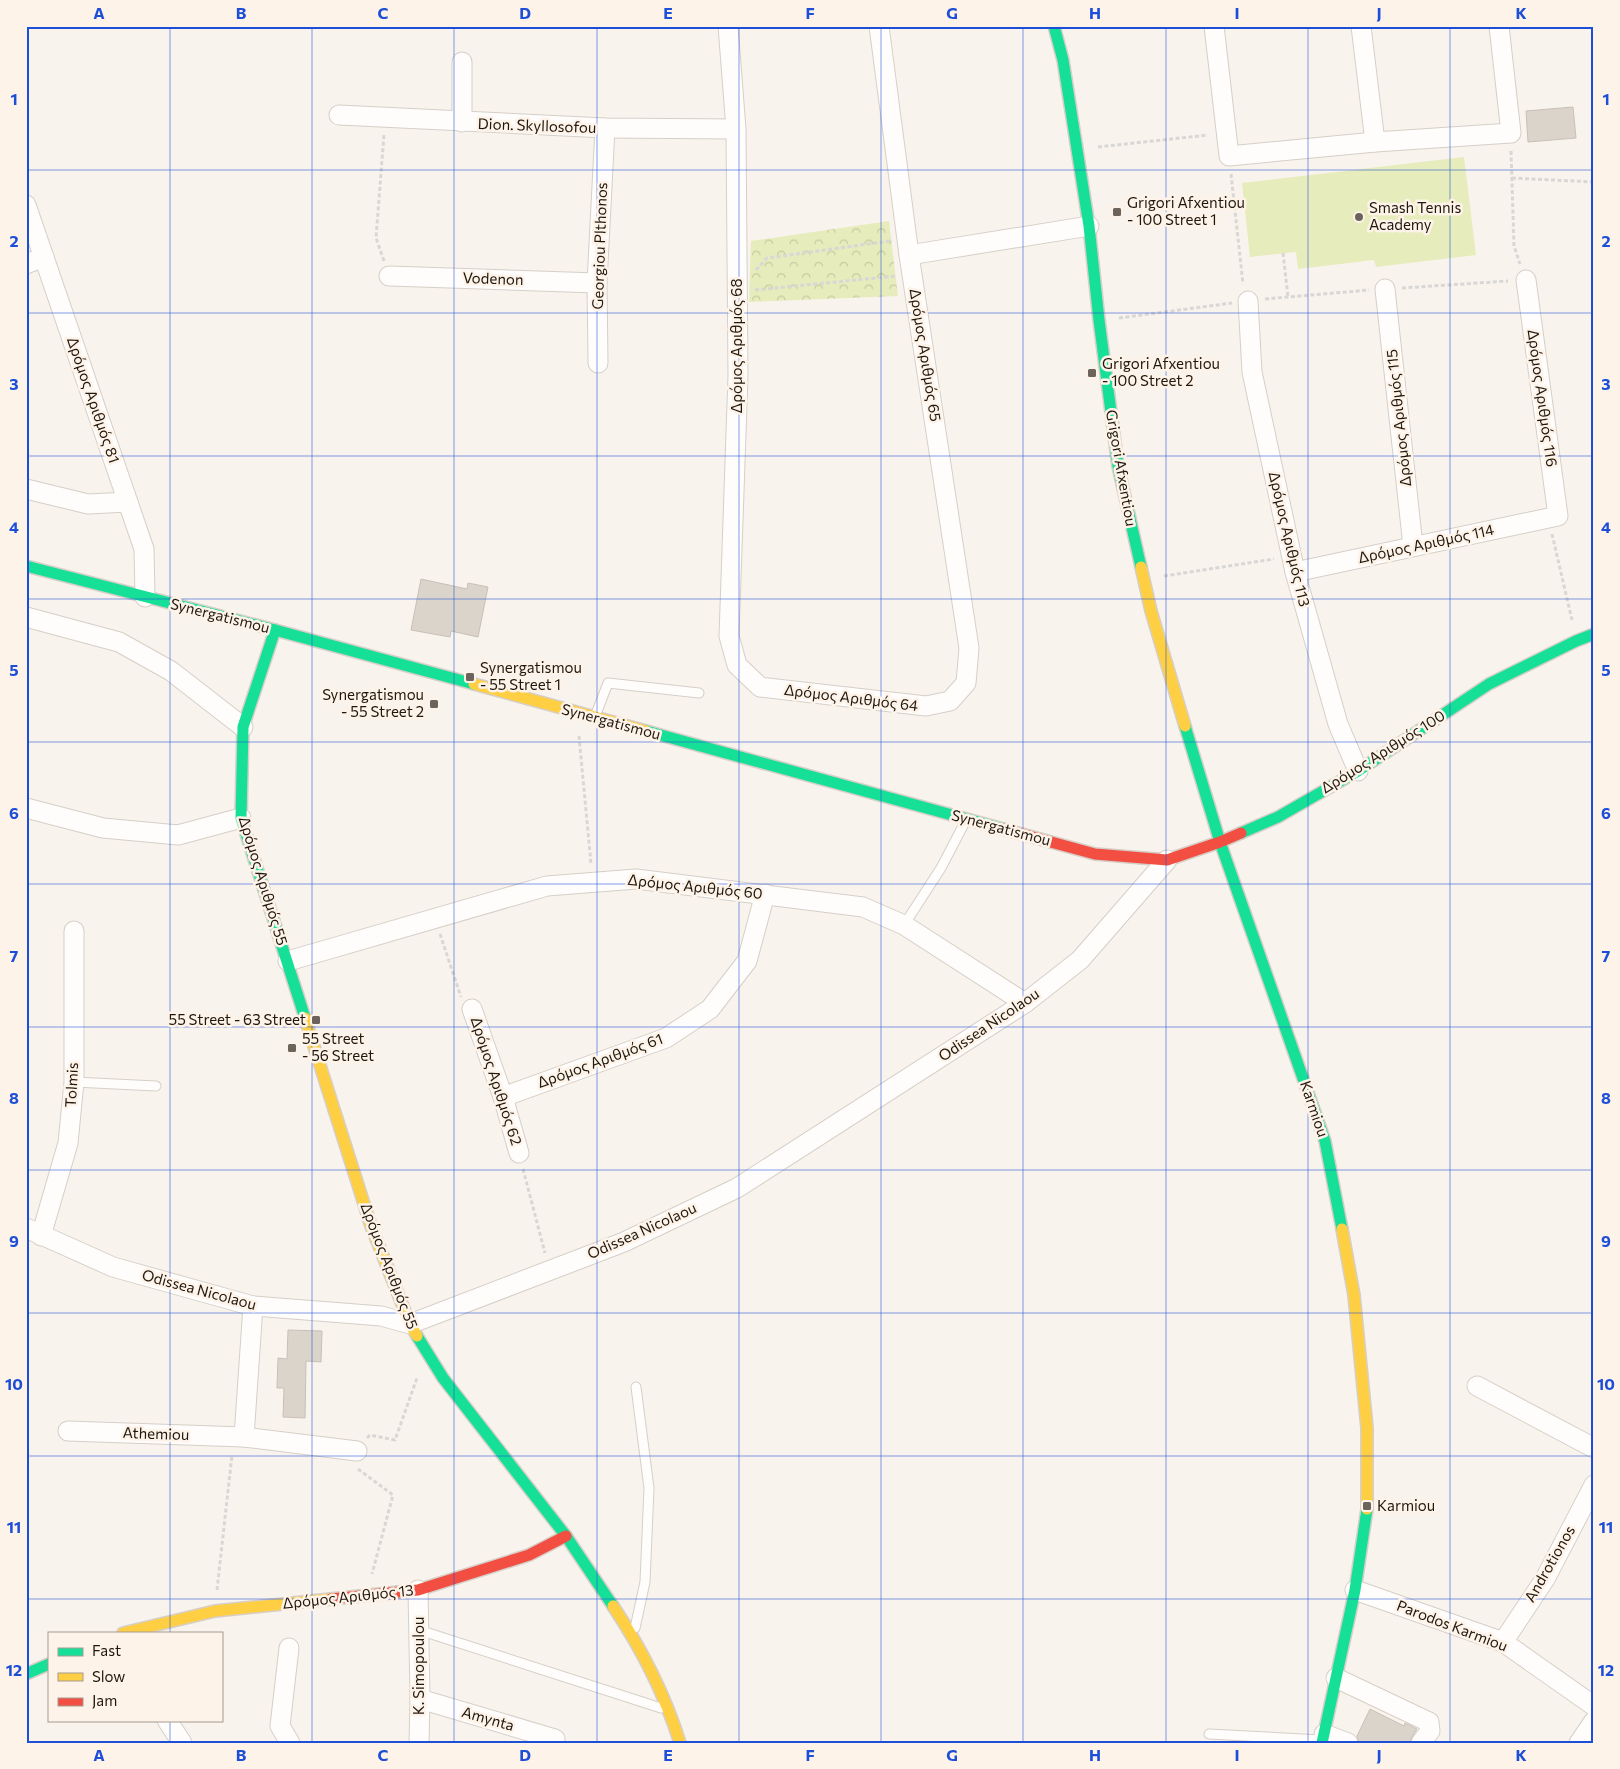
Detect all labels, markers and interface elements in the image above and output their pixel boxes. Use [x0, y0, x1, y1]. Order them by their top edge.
text: A [93, 3, 105, 22]
text: B [236, 3, 247, 22]
text: C [378, 3, 389, 22]
text: D [519, 3, 531, 22]
text: E [663, 3, 673, 22]
text: F [805, 3, 815, 22]
text: G [946, 3, 958, 22]
text: H [1089, 3, 1101, 22]
text: I [1234, 3, 1240, 22]
text: J [1376, 3, 1382, 22]
text: K [1515, 3, 1527, 22]
text: 1 [10, 89, 18, 108]
text: 1 [1602, 89, 1610, 108]
street label: Dion. Skyllosofou [477, 114, 597, 136]
street label: Georgiou Plthonos [588, 182, 610, 310]
place label: Grigori Afxentiou - 100 Street 1 [1127, 193, 1245, 228]
place label: Smash Tennis Academy [1369, 198, 1461, 233]
marker: Grigori Afxentiou - 100 Street 1 [1111, 206, 1123, 218]
marker: Smash Tennis Academy [1353, 211, 1365, 223]
text: 2 [9, 231, 19, 250]
text: 2 [1601, 231, 1611, 250]
street label: Vodenon [462, 268, 524, 288]
street label: Δρόμος Αριθμός 68 [727, 278, 745, 414]
street label: Δρόμος Αριθμός 65 [907, 287, 945, 423]
street label: Δρόμος Αριθμός 116 [1524, 328, 1562, 468]
street label: Δρόμος Αριθμός 81 [64, 334, 124, 465]
street label: Δρόμος Αριθμός 115 [1382, 348, 1414, 488]
place label: Grigori Afxentiou - 100 Street 2 [1102, 354, 1220, 389]
marker: Grigori Afxentiou - 100 Street 2 [1086, 367, 1098, 379]
text: 3 [9, 374, 19, 393]
text: 3 [1601, 374, 1611, 393]
street label: Grigori Afxentiou [1103, 408, 1141, 527]
street label: Δρόμος Αριθμός 113 [1266, 469, 1314, 608]
text: 4 [9, 517, 19, 536]
text: 4 [1601, 517, 1611, 536]
street label: Δρόμος Αριθμός 114 [1356, 520, 1496, 566]
street label: Synergatismou [169, 594, 272, 636]
place label: Synergatismou - 55 Street 1 [480, 658, 582, 693]
text: 5 [9, 660, 19, 679]
text: 5 [1601, 660, 1611, 679]
marker: Synergatismou - 55 Street 1 [464, 671, 476, 683]
street label: Δρόμος Αριθμός 64 [783, 680, 919, 714]
place label: Synergatismou - 55 Street 2 [322, 685, 424, 720]
marker: Synergatismou - 55 Street 2 [428, 698, 440, 710]
street label: Synergatismou [560, 699, 663, 743]
street label: Δρόμος Αριθμός 100 [1317, 706, 1448, 797]
text: 6 [9, 803, 19, 822]
text: 6 [1601, 803, 1611, 822]
street label: Synergatismou [950, 805, 1053, 849]
street label: Δρόμος Αριθμός 55 [236, 814, 292, 947]
street label: Δρόμος Αριθμός 60 [627, 870, 764, 902]
text: 7 [10, 946, 19, 965]
text: 7 [1602, 946, 1611, 965]
street label: Odissea Nicolaou [935, 984, 1042, 1065]
place label: 55 Street - 63 Street [169, 1010, 306, 1028]
marker: 55 Street - 63 Street [310, 1014, 322, 1026]
street label: Δρόμος Αριθμός 62 [468, 1014, 526, 1147]
place label: 55 Street - 56 Street [302, 1029, 374, 1064]
street label: Δρόμος Αριθμός 61 [534, 1029, 665, 1091]
marker: 55 Street - 56 Street [286, 1042, 298, 1054]
street label: Tolmis [61, 1062, 81, 1108]
street label: Karmiou [1297, 1078, 1333, 1139]
text: 8 [9, 1088, 19, 1107]
text: 8 [1601, 1088, 1611, 1107]
street label: Odissea Nicolaou [584, 1198, 699, 1262]
street label: Δρόμος Αριθμός 55 [357, 1200, 422, 1331]
text: 9 [9, 1231, 19, 1250]
text: 9 [1601, 1231, 1611, 1250]
street label: Odissea Nicolaou [140, 1265, 258, 1313]
text: 10 [5, 1374, 23, 1393]
text: 10 [1597, 1374, 1615, 1393]
street label: Athemiou [122, 1423, 190, 1443]
place label: Karmiou [1377, 1496, 1435, 1514]
marker: Karmiou [1361, 1500, 1373, 1512]
text: 11 [7, 1517, 21, 1536]
text: 11 [1599, 1517, 1613, 1536]
street label: Androtionos [1520, 1522, 1578, 1605]
street label: Δρόμος Αριθμός 13 [281, 1580, 414, 1612]
street label: Parodos Karmiou [1394, 1596, 1510, 1654]
street label: K. Simopoulou [409, 1617, 427, 1715]
legend [48, 1632, 222, 1722]
text: Fast [92, 1641, 121, 1659]
text: 12 [6, 1660, 22, 1679]
text: 12 [1598, 1660, 1614, 1679]
text: Slow [92, 1667, 125, 1685]
text: Jam [92, 1691, 117, 1709]
street label: Amynta [460, 1702, 517, 1734]
text: A [93, 1745, 105, 1764]
text: B [236, 1745, 247, 1764]
text: C [378, 1745, 389, 1764]
text: D [519, 1745, 531, 1764]
text: E [663, 1745, 673, 1764]
text: F [805, 1745, 815, 1764]
text: G [946, 1745, 958, 1764]
text: H [1089, 1745, 1101, 1764]
text: I [1234, 1745, 1240, 1764]
text: J [1376, 1745, 1382, 1764]
text: K [1515, 1745, 1527, 1764]

